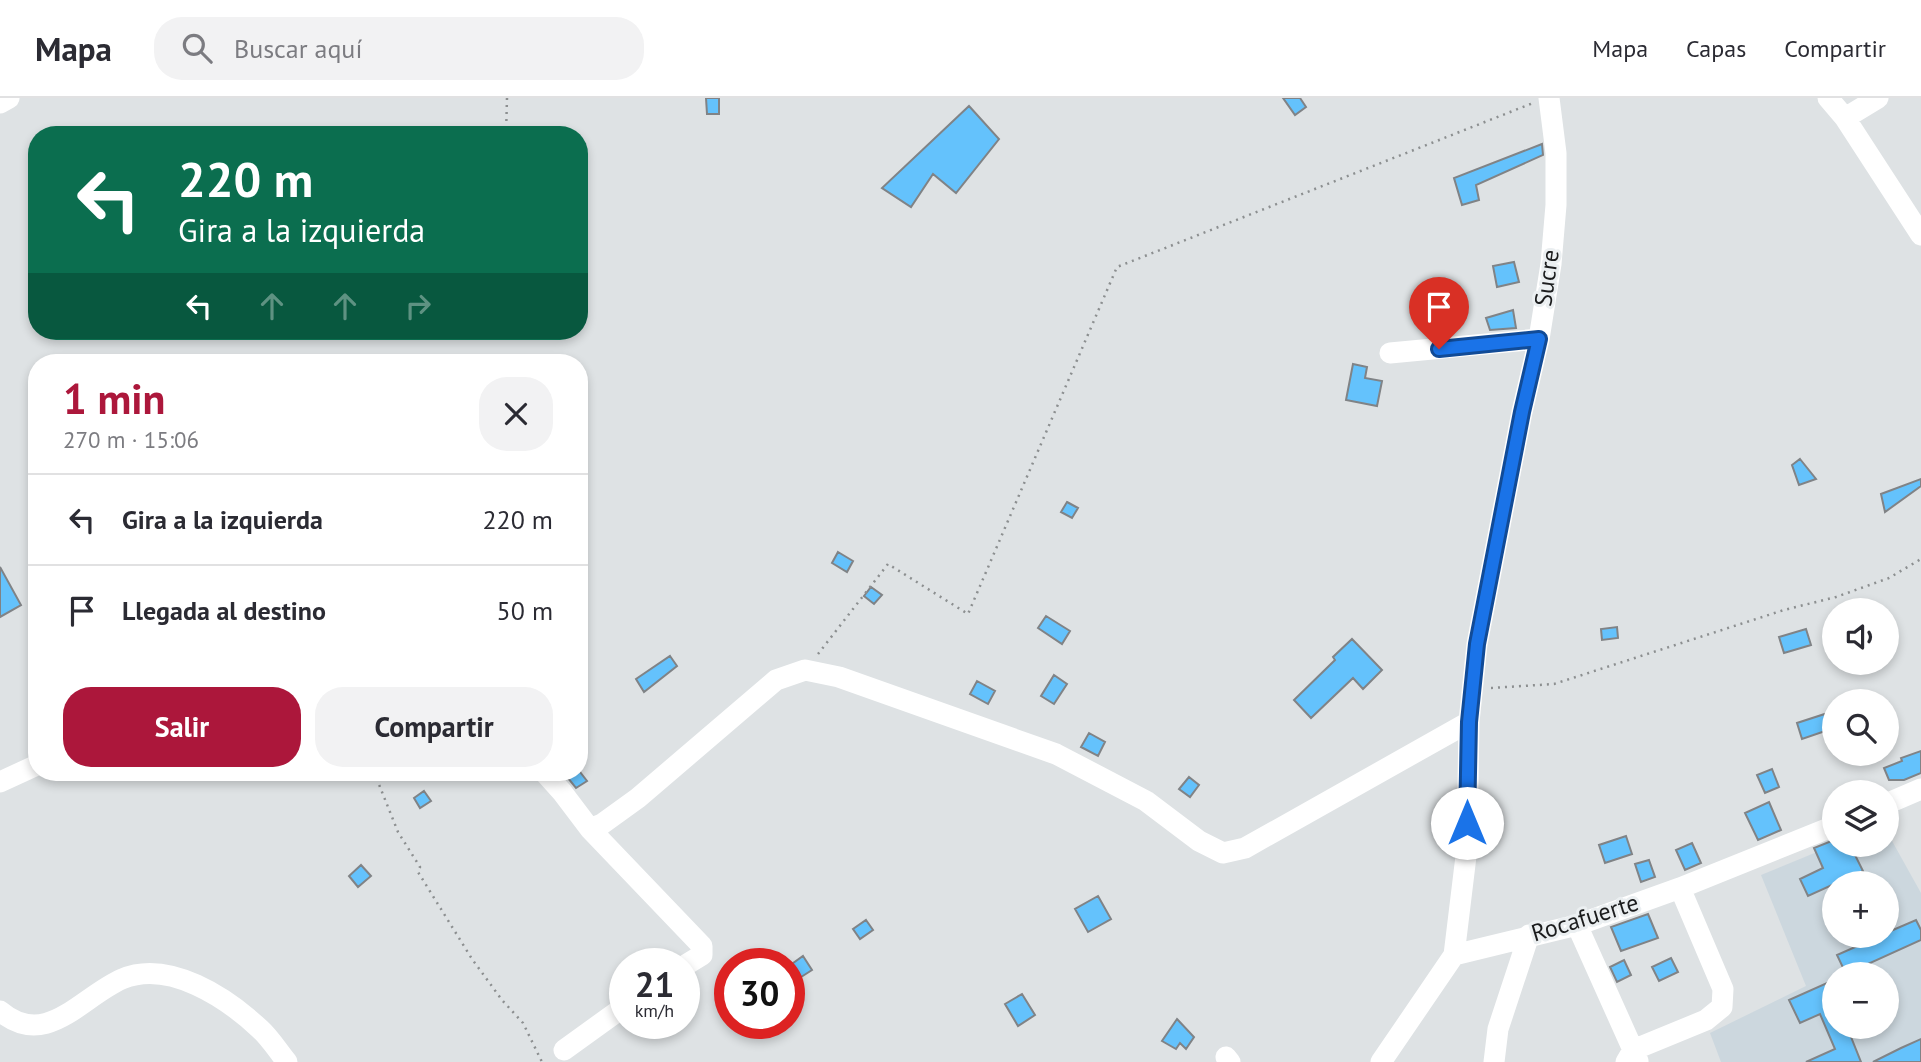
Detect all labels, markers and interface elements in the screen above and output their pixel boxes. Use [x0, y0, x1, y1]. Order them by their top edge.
search box [154, 17, 644, 80]
text: Mapa [35, 27, 112, 70]
icon: search [178, 29, 216, 67]
text: Buscar aquí [234, 32, 362, 65]
text: Mapa [1592, 33, 1648, 64]
text: Capas [1686, 33, 1746, 64]
text: Compartir [1784, 33, 1886, 64]
text: 220 m [178, 147, 313, 211]
icon: left [63, 154, 154, 245]
text: Gira a la izquierda [178, 209, 425, 251]
street label: Sucre [1527, 248, 1566, 308]
pin [1409, 277, 1469, 349]
icon: left [180, 287, 218, 325]
icon: ahead [253, 287, 291, 325]
icon: ahead [326, 287, 364, 325]
icon: right [399, 287, 437, 325]
icon: arrive [1420, 288, 1458, 326]
text: 1 min [63, 371, 165, 426]
button: close [479, 377, 553, 451]
text: 270 m · 15:06 [63, 425, 199, 454]
icon: left [63, 501, 101, 539]
text: Gira a la izquierda [122, 503, 323, 536]
text: 220 m [482, 503, 553, 536]
icon: arrive [63, 592, 101, 630]
text: Llegada al destino [122, 594, 326, 627]
text: 50 m [497, 594, 553, 627]
map controls [1822, 598, 1899, 1039]
button: sound [1822, 598, 1899, 675]
button: Salir [63, 687, 301, 767]
button: Compartir [315, 687, 553, 767]
button: search [1822, 689, 1899, 766]
button: layers [1822, 780, 1899, 857]
position arrow [1430, 786, 1504, 860]
button: + [1822, 871, 1899, 948]
street label: Rocafuerte [1528, 887, 1642, 948]
speed limit sign: 30 [714, 948, 805, 1039]
text: 21 [635, 961, 674, 1007]
button: − [1822, 962, 1899, 1039]
text: km/h [635, 999, 674, 1022]

